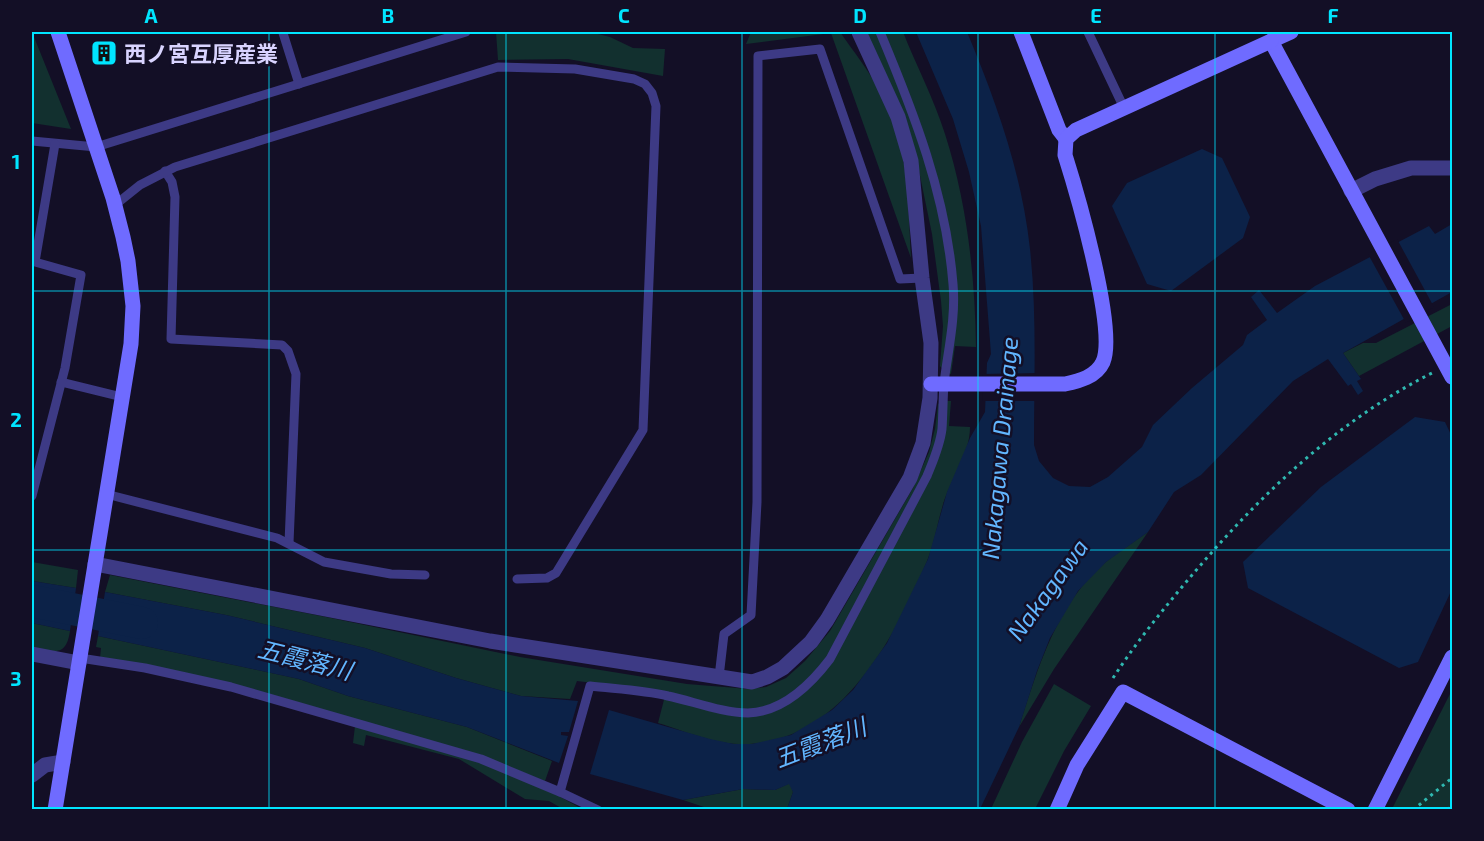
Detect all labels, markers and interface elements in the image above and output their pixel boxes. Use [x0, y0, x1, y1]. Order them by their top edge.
text: A [144, 3, 158, 27]
text: B [382, 3, 394, 27]
text: C [618, 3, 630, 27]
text: D [853, 3, 867, 27]
text: E [1090, 3, 1102, 27]
text: F [1327, 3, 1339, 27]
building icon: 西ノ宮互厚産業 [89, 38, 119, 68]
place label: 西ノ宮互厚産業 [124, 40, 278, 66]
text: 1 [12, 149, 20, 173]
water label: Nakagawa Drainage [975, 336, 1023, 560]
text: 2 [10, 407, 22, 431]
water label: Nakagawa [1000, 533, 1094, 645]
water label: 五霞落川 [255, 633, 358, 685]
text: 3 [10, 666, 22, 690]
water label: 五霞落川 [770, 710, 873, 773]

